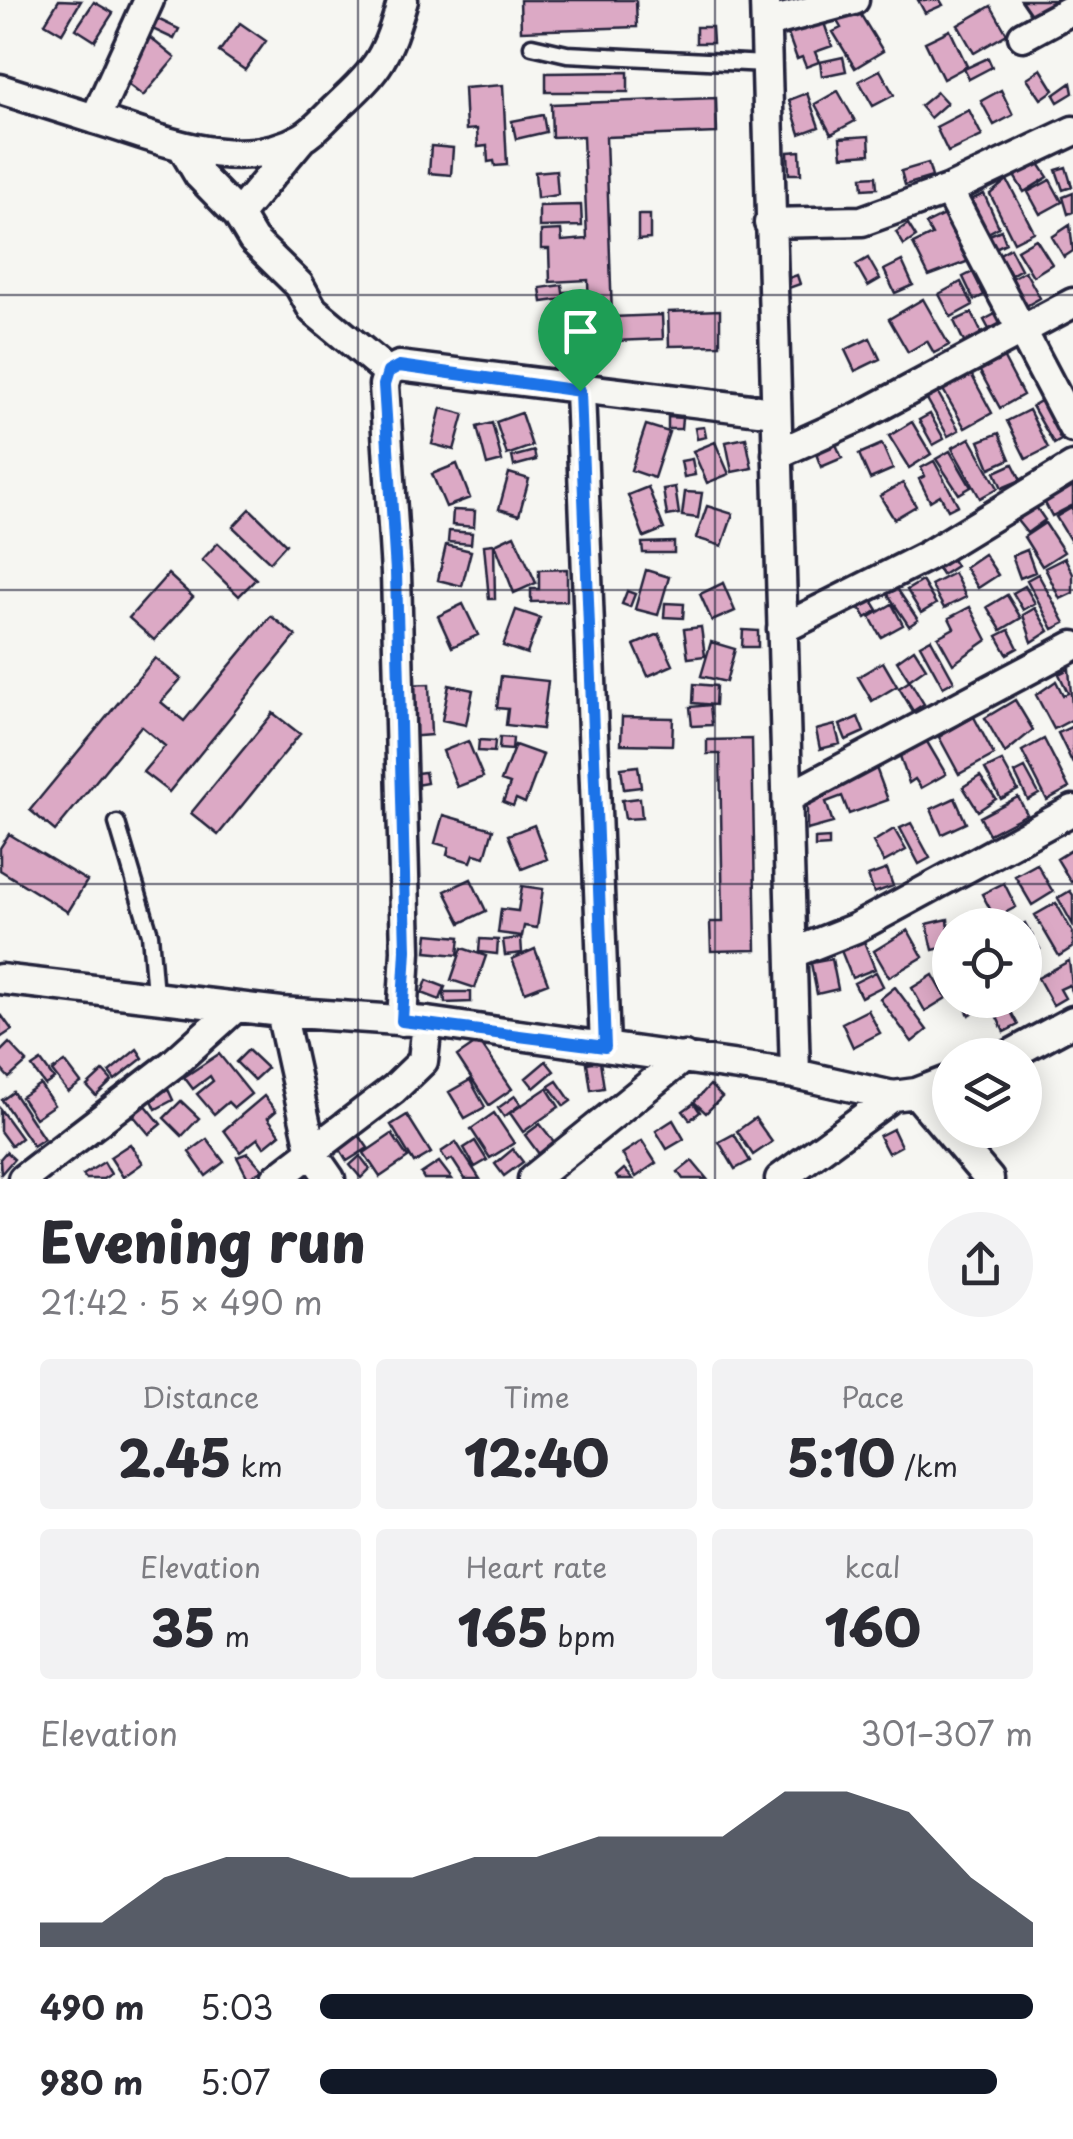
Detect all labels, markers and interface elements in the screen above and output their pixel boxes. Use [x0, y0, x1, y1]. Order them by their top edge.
pin [538, 289, 623, 392]
icon: arrive [553, 304, 608, 359]
map controls [932, 908, 1042, 1148]
button: locate [932, 908, 1042, 1018]
button: layers [932, 1038, 1042, 1148]
text: Evening run [40, 1199, 366, 1282]
button: share [928, 1212, 1033, 1317]
text: 21:42 · 5 × 490 m [40, 1278, 323, 1326]
text: Distance [142, 1375, 259, 1418]
text: Time [503, 1375, 570, 1418]
text: Pace [841, 1375, 904, 1418]
text: 2.45 [118, 1418, 231, 1494]
text: 12:40 [464, 1418, 609, 1494]
text: 5:10 [787, 1418, 895, 1494]
text: km [231, 1444, 283, 1487]
text: /km [895, 1444, 958, 1487]
text: Elevation [140, 1545, 261, 1588]
text: Heart rate [466, 1545, 607, 1588]
text: kcal [845, 1545, 900, 1588]
text: 35 [151, 1588, 215, 1664]
text: 165 [457, 1588, 549, 1664]
text: 160 [824, 1588, 921, 1664]
text: m [215, 1614, 250, 1657]
text: bpm [549, 1614, 616, 1657]
text: Elevation [40, 1709, 178, 1757]
text: 301–307 m [860, 1709, 1033, 1757]
text: 490 m [40, 1983, 144, 2031]
text: 5:03 [200, 1983, 273, 2031]
text: 980 m [40, 2058, 143, 2106]
text: 5:07 [200, 2058, 270, 2106]

